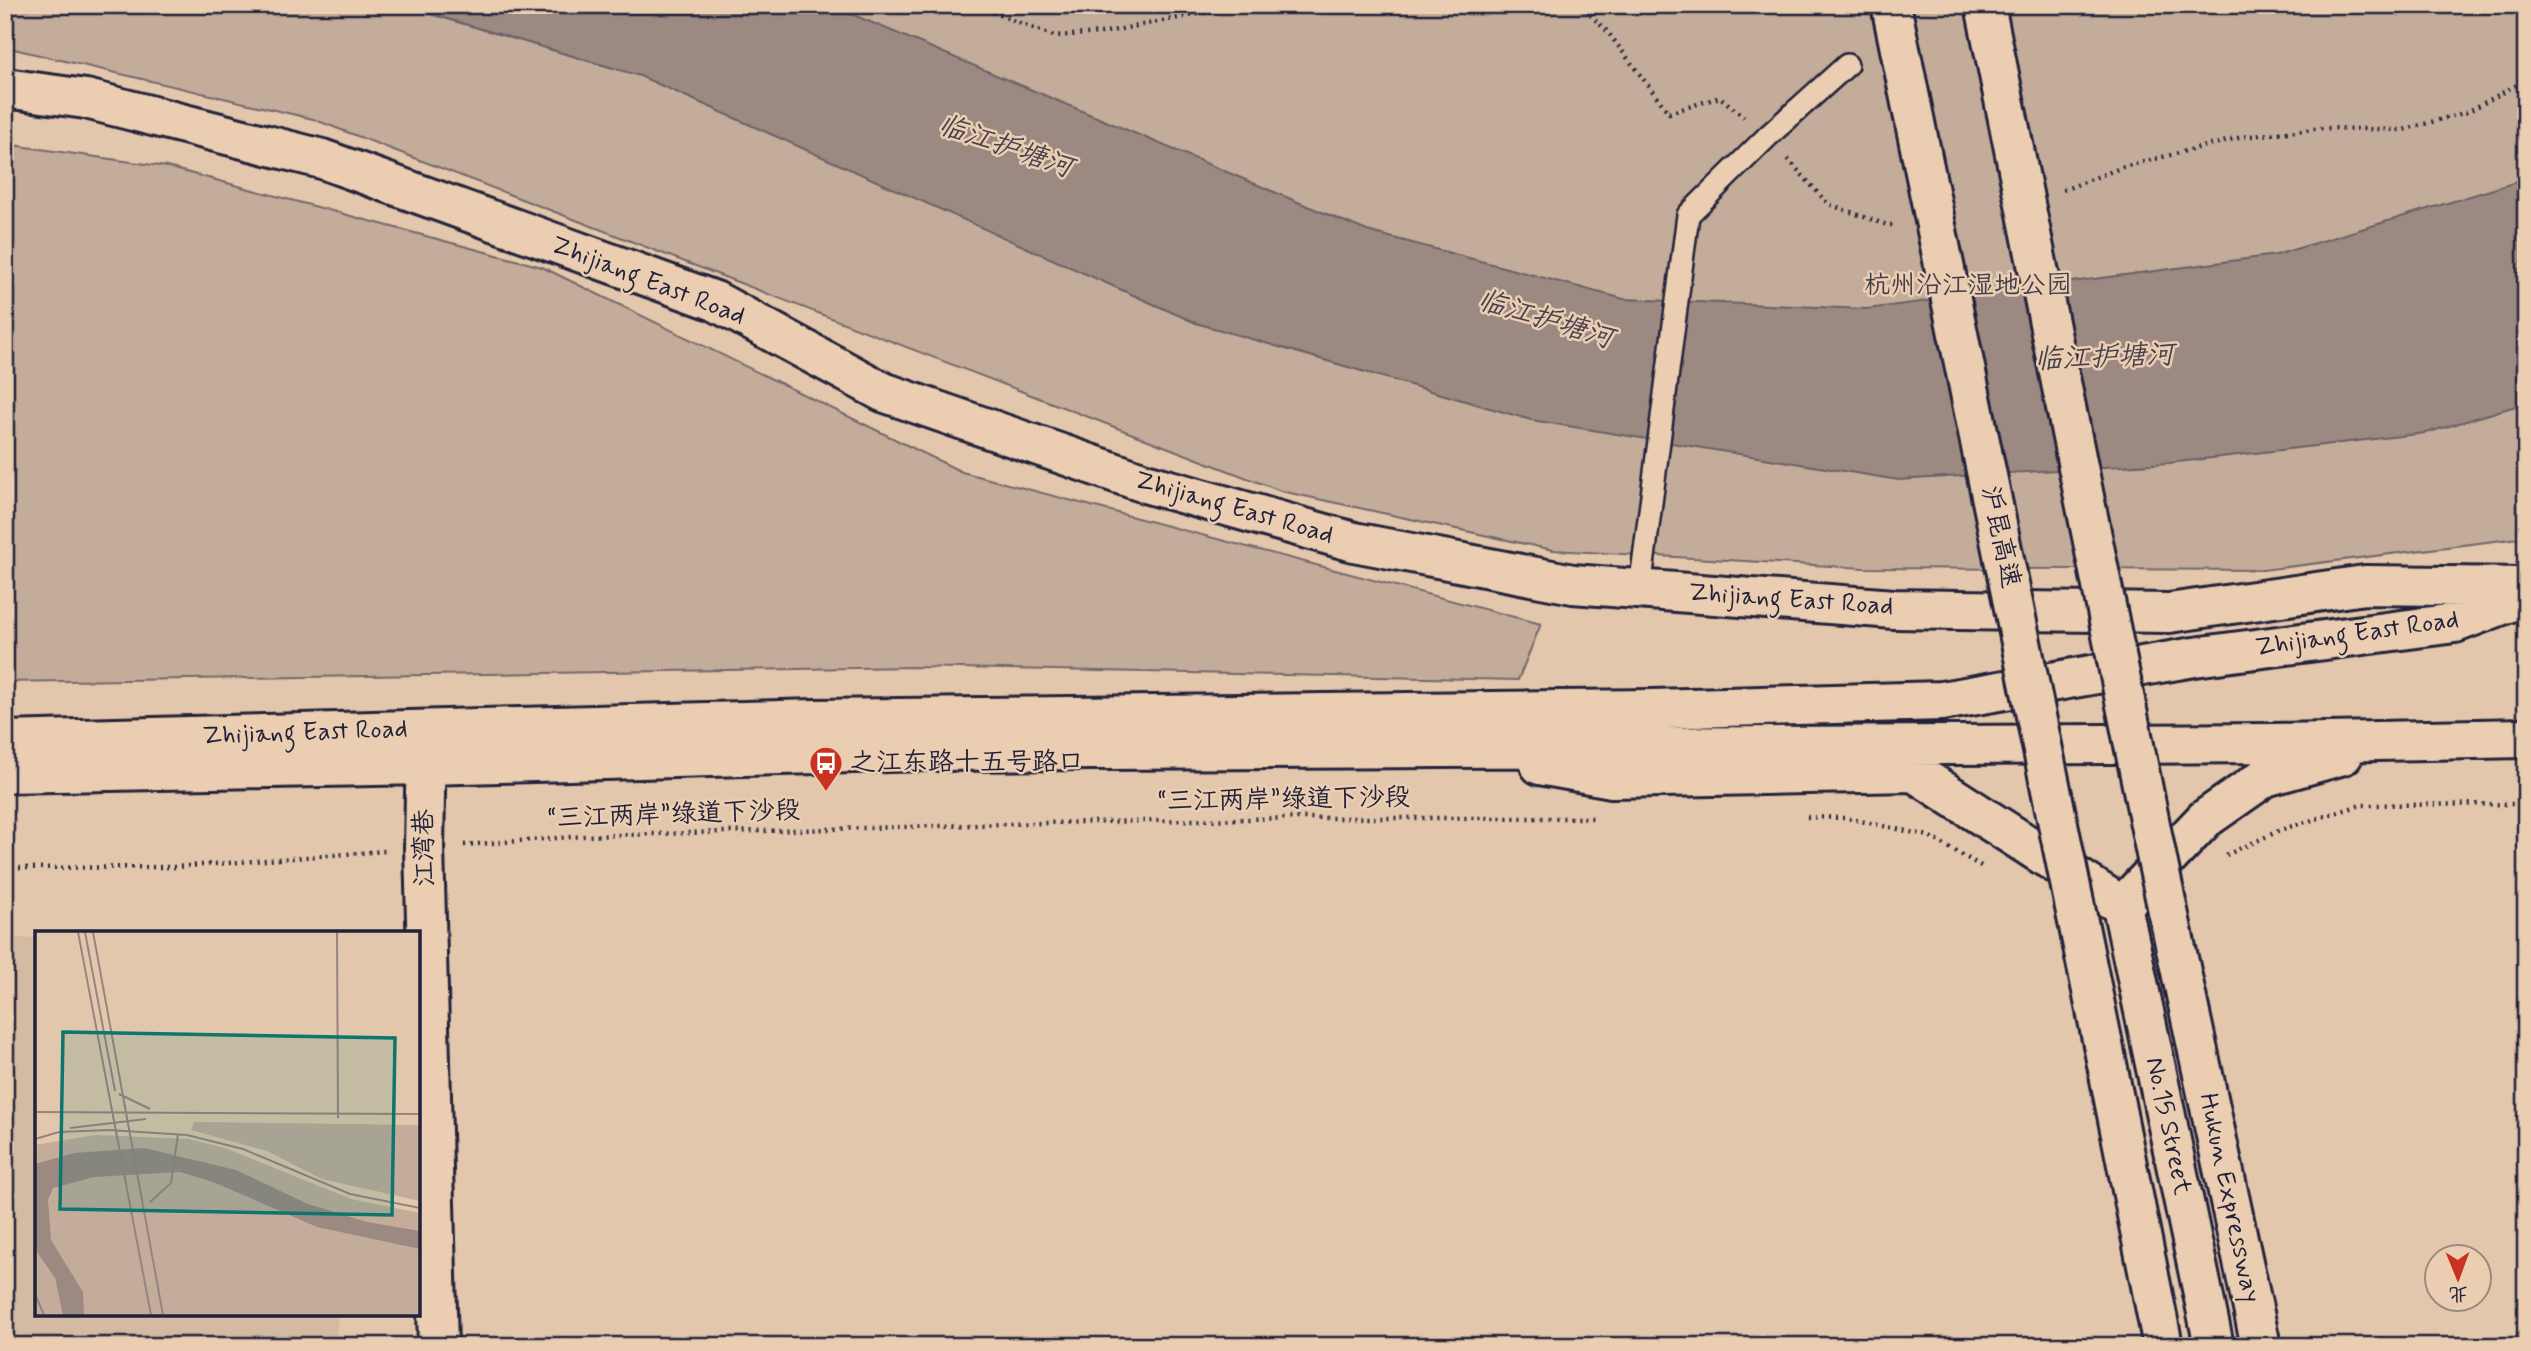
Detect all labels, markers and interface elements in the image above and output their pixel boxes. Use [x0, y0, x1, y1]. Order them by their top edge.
water label: 临江护塘河 [933, 107, 1081, 189]
street label: Zhijiang East Road [545, 228, 750, 336]
park label: 杭州沿江湿地公园 [1864, 269, 2072, 303]
water label: 临江护塘河 [1473, 282, 1621, 359]
water label: 临江护塘河 [2033, 337, 2179, 379]
street label: Zhijiang East Road [1130, 463, 1337, 555]
street label: 沪昆高速 [1973, 483, 2027, 591]
street label: Zhijiang East Road [1687, 576, 1894, 627]
street label: Zhijiang East Road [2253, 603, 2461, 668]
street label: Zhijiang East Road [202, 712, 408, 757]
bus stop icon: 之江东路十五号路口 [807, 744, 845, 793]
place label: 之江东路十五号路口 [850, 746, 1084, 780]
street label: “三江两岸”绿道下沙段 [1157, 781, 1411, 819]
street label: “三江两岸”绿道下沙段 [547, 794, 801, 836]
street label: 江湾巷 [407, 809, 443, 887]
inset map [35, 931, 420, 1316]
street label: No.15 Street [2137, 1054, 2199, 1198]
street label: Hukun Expressway [2190, 1090, 2268, 1306]
north arrow [2422, 1242, 2492, 1312]
text: 北 [2449, 1281, 2468, 1306]

